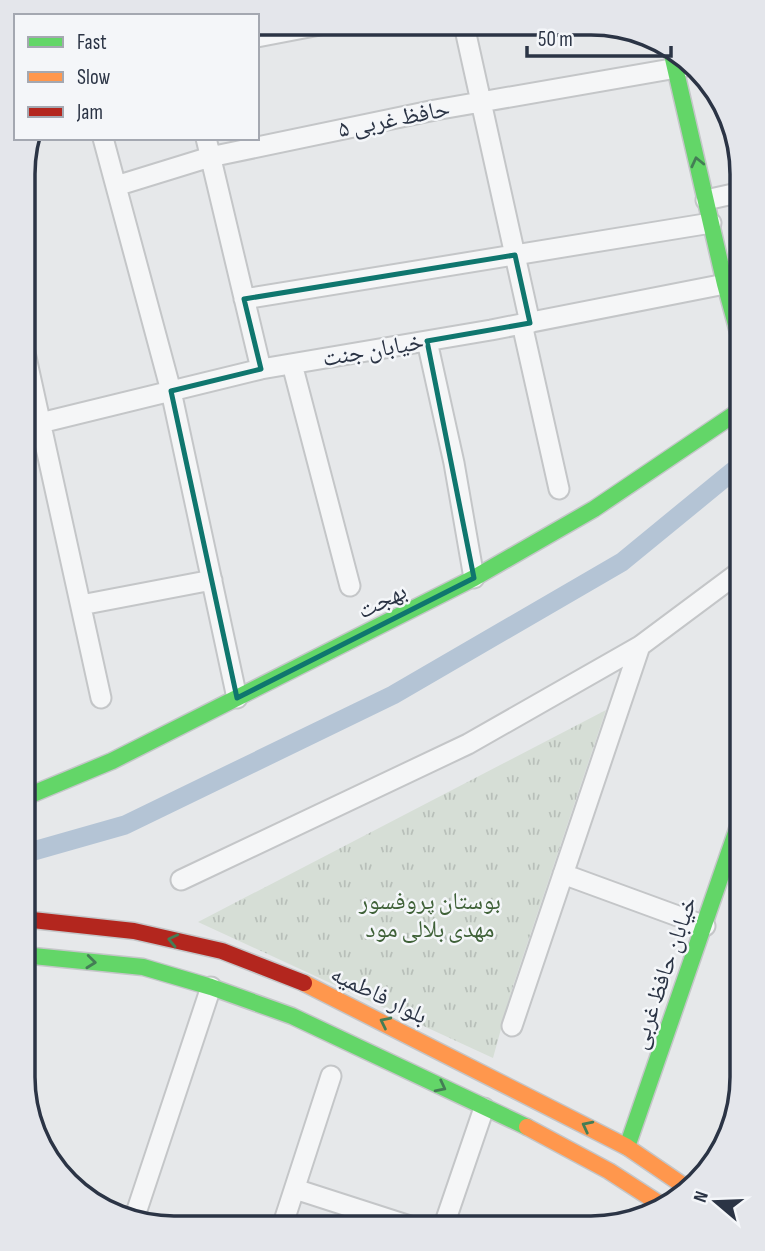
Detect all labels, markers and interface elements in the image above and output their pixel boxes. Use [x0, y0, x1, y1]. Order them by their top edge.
legend [14, 14, 259, 140]
scale bar [527, 14, 670, 58]
text: 50 m [538, 27, 573, 52]
text: Fast [77, 30, 107, 55]
text: Slow [77, 65, 111, 90]
street label: حافظ غربی ۵ [336, 94, 452, 144]
text: Jam [76, 100, 103, 125]
one-way arrow [690, 156, 705, 168]
street label: خیابان جنت [320, 327, 426, 373]
street label: بهجت [353, 576, 411, 626]
park label: بوستان پروفسور مهدی بلالی مود [358, 887, 501, 944]
street label: خیابان حافظ غربی [624, 893, 704, 1053]
one-way arrow [168, 934, 180, 949]
one-way arrow [86, 954, 97, 969]
street label: بلوار فاطمیه [326, 959, 432, 1031]
one-way arrow [380, 1017, 392, 1031]
one-way arrow [434, 1078, 446, 1092]
one-way arrow [582, 1121, 594, 1134]
north arrow [681, 1167, 751, 1237]
text: N [689, 1188, 714, 1205]

